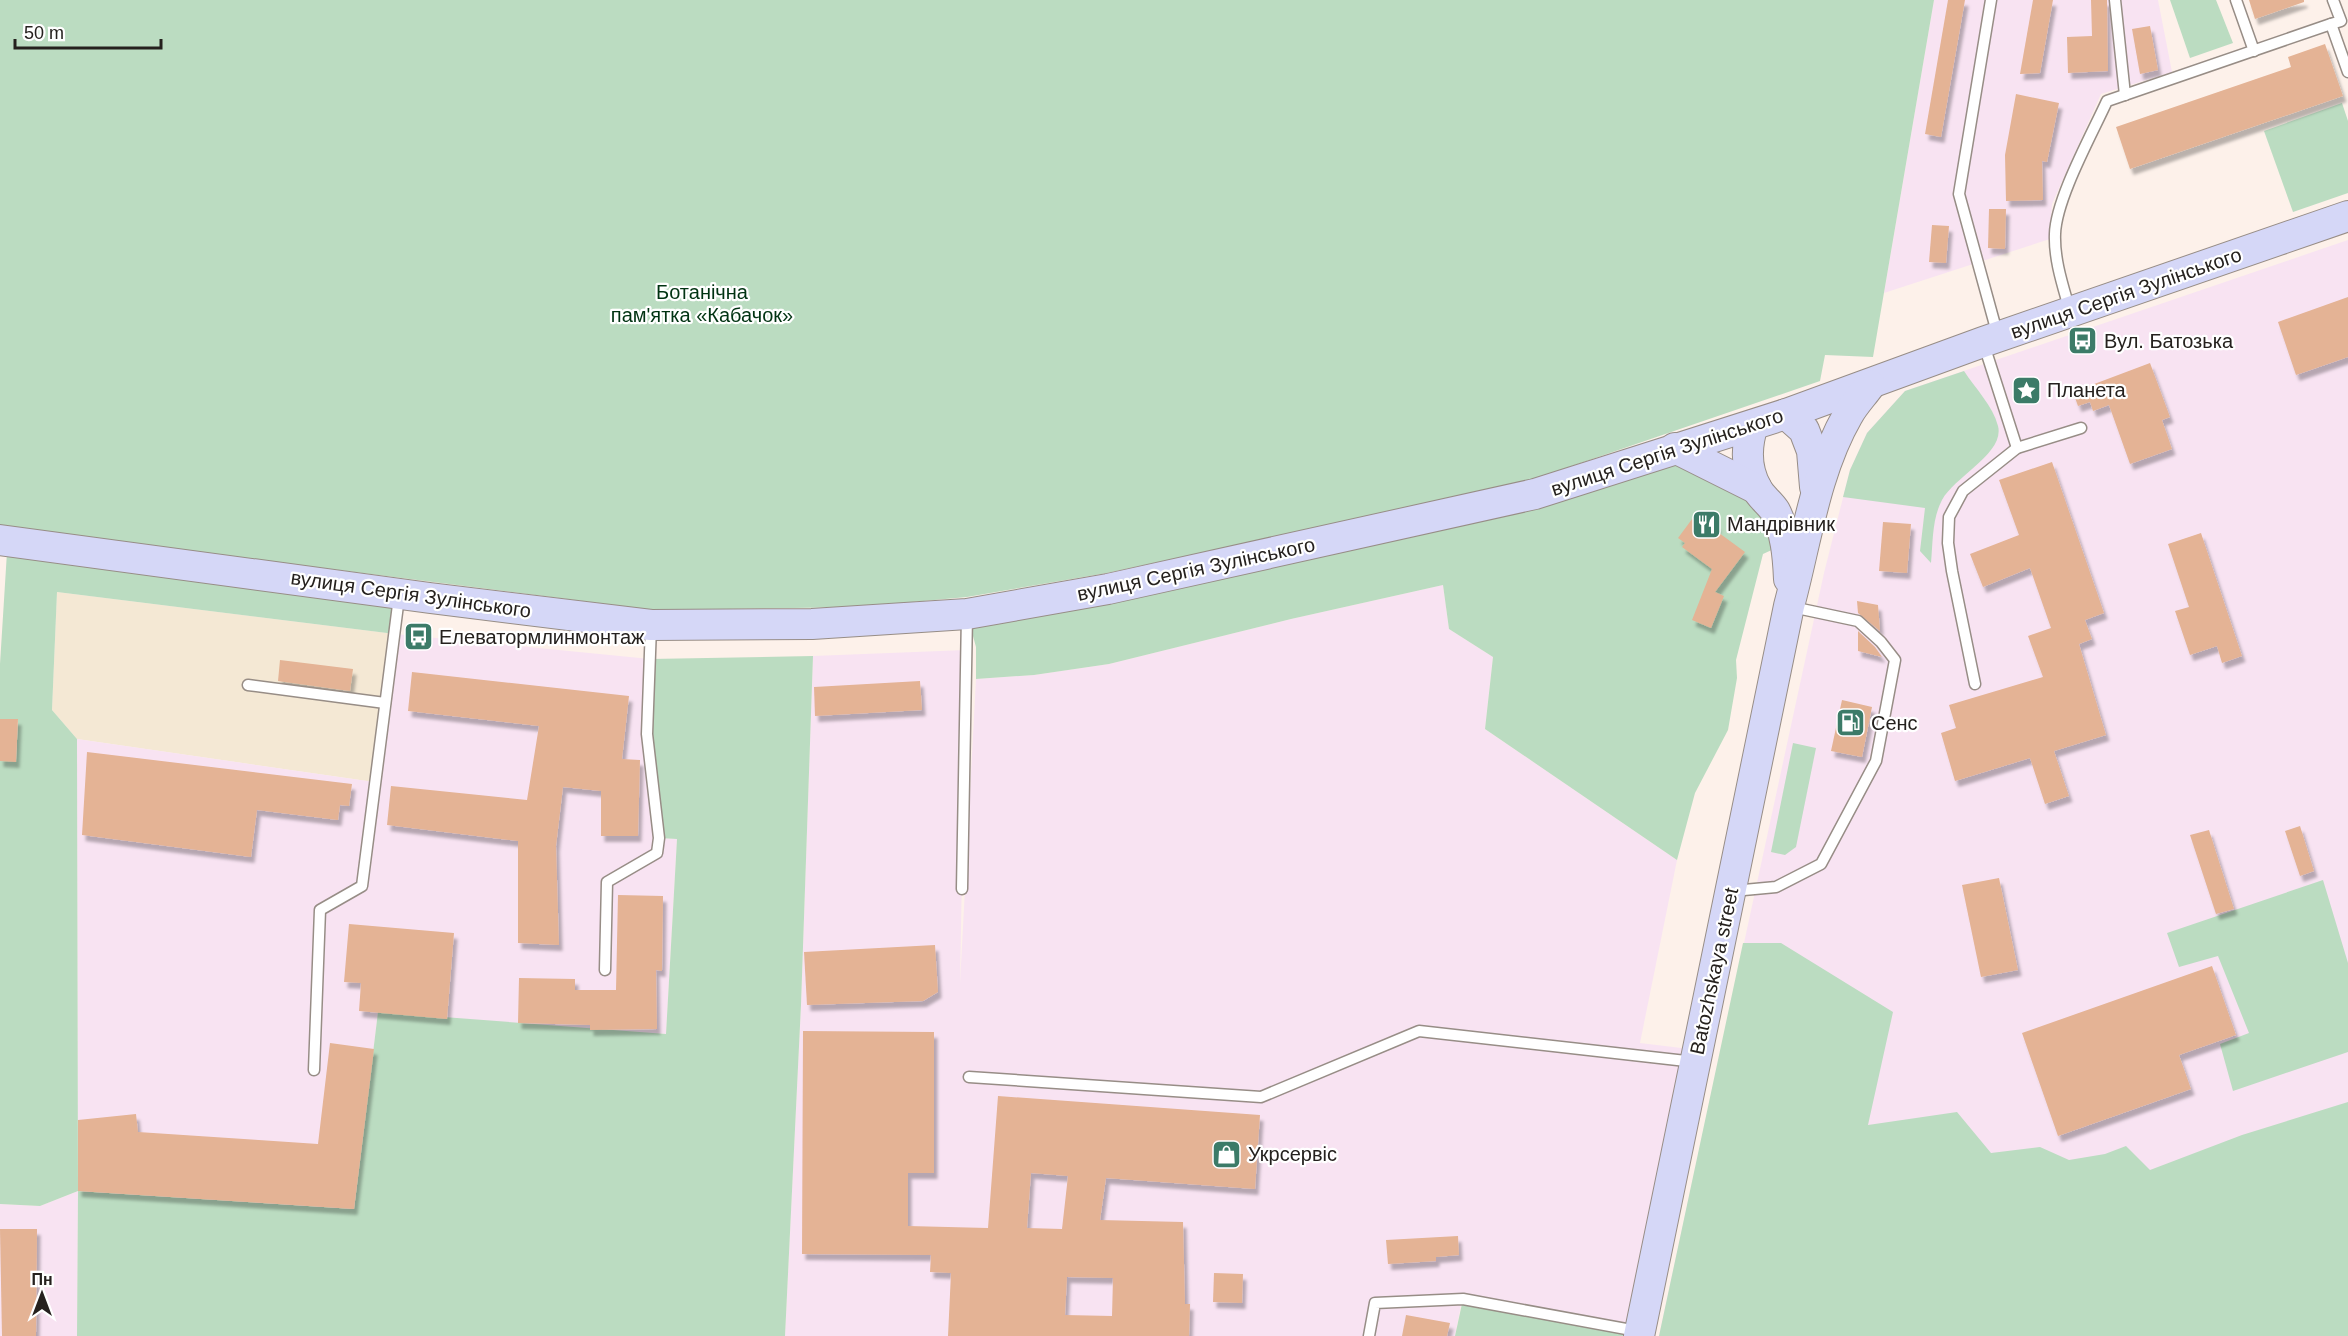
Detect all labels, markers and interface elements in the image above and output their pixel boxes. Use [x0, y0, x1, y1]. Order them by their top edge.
scale bar [15, 12, 160, 50]
text: 50 m [24, 23, 64, 43]
street label: вулиця Сергія Зулінського [2008, 243, 2244, 343]
park label: Ботанічна пам'ятка «Кабачок» [611, 281, 793, 326]
bus stop icon: Вул. Батозька [2067, 325, 2099, 357]
place label: Вул. Батозька [2104, 330, 2234, 352]
place icon: Планета [2010, 374, 2042, 406]
place label: Планета [2047, 379, 2127, 401]
street label: вулиця Сергія Зулінського [1548, 404, 1786, 500]
restaurant icon: Мандрівник [1690, 508, 1722, 540]
place label: Мандрівник [1727, 513, 1835, 535]
street label: вулиця Сергія Зулінського [1075, 533, 1317, 605]
street label: вулиця Сергія Зулінського [289, 566, 533, 622]
bus stop icon: Елеватормлинмонтаж [402, 621, 434, 653]
place label: Елеватормлинмонтаж [439, 626, 645, 648]
fuel station icon: Сенс [1834, 707, 1866, 739]
place label: Сенс [1871, 712, 1918, 734]
street label: Batozhskaya street [1686, 885, 1743, 1056]
shop icon: Укрсервіс [1211, 1138, 1243, 1170]
place label: Укрсервіс [1248, 1143, 1337, 1165]
north arrow [12, 1264, 72, 1324]
text: Пн [31, 1271, 53, 1288]

